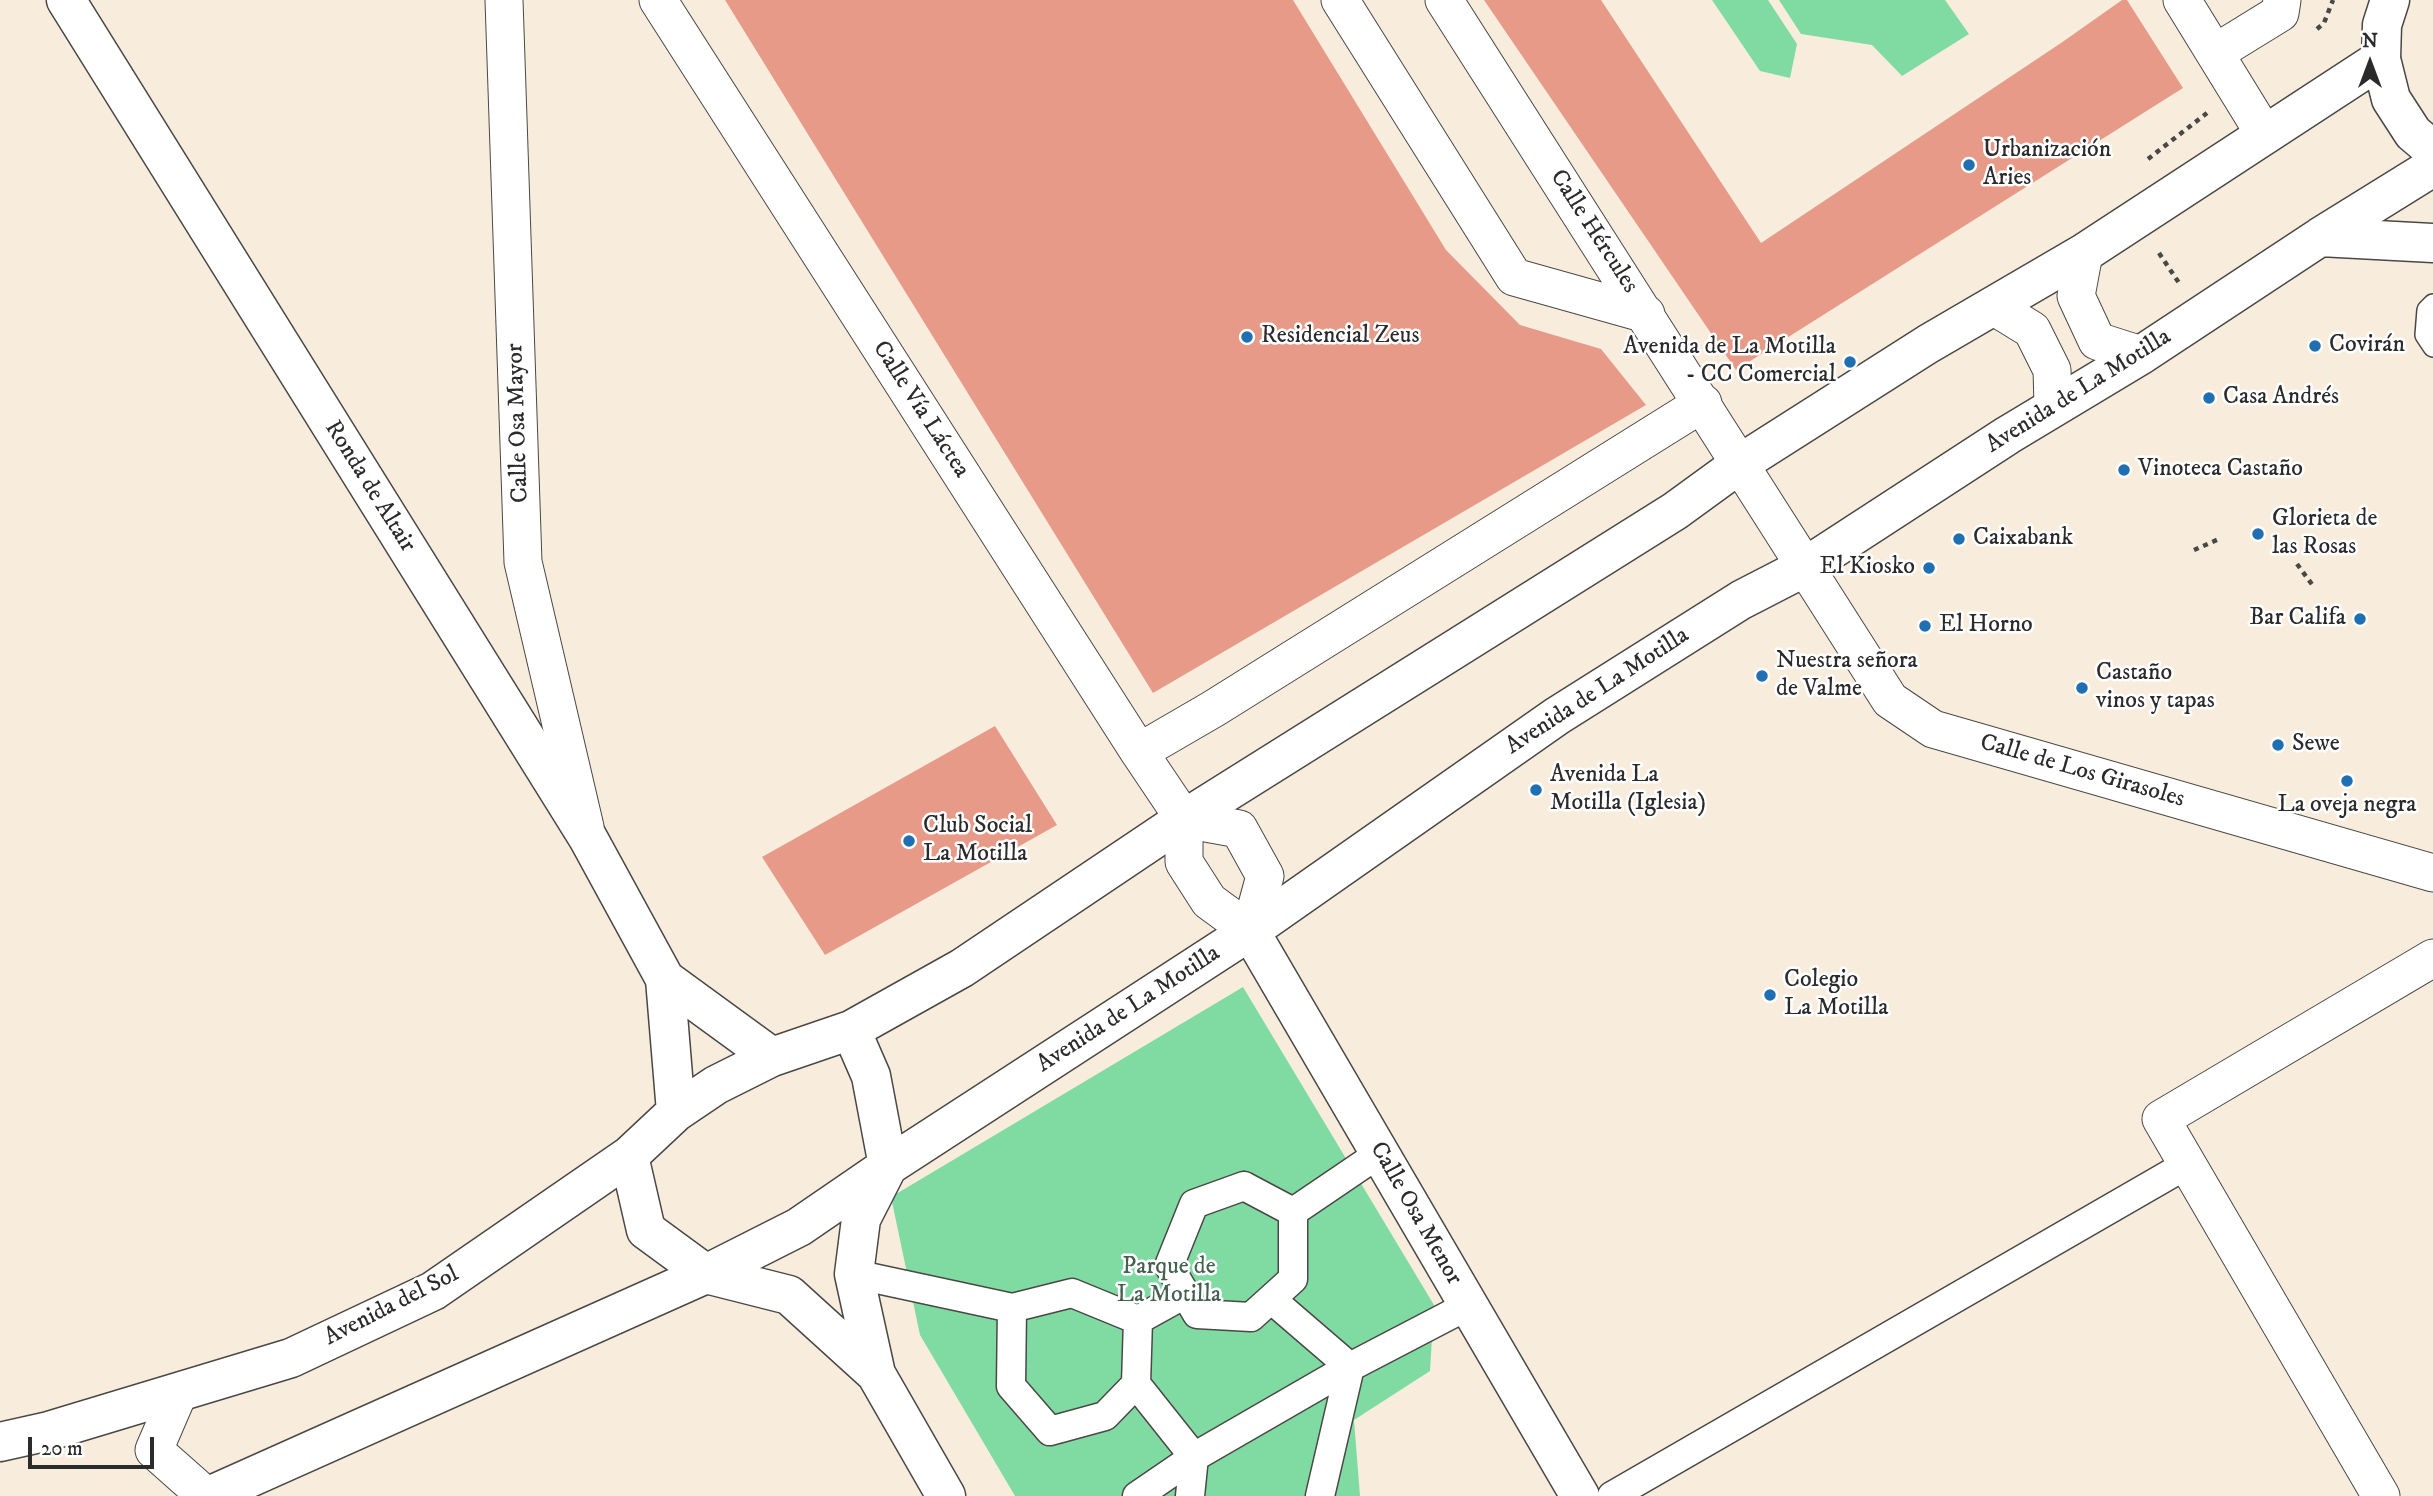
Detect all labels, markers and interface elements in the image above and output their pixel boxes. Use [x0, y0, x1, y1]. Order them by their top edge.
north arrow [2335, 28, 2405, 98]
text: N [2362, 30, 2378, 53]
place label: Urbanización Aries [1983, 137, 2111, 193]
marker: Urbanización Aries [1961, 157, 1977, 173]
street label: Calle Hércules [1542, 165, 1644, 299]
place label: Residencial Zeus [1261, 323, 1419, 351]
street label: Avenida de La Motilla [1981, 323, 2177, 461]
marker: Residencial Zeus [1239, 329, 1255, 345]
place label: Covirán [2329, 332, 2405, 360]
place label: Avenida de La Motilla - CC Comercial [1623, 334, 1836, 390]
street label: Calle Vía Láctea [865, 336, 975, 484]
marker: Covirán [2307, 338, 2323, 354]
street label: Calle Osa Mayor [502, 343, 536, 503]
marker: Avenida de La Motilla - CC Comercial [1842, 354, 1858, 370]
place label: Casa Andrés [2223, 384, 2339, 412]
marker: Casa Andrés [2201, 390, 2217, 406]
street label: Ronda de Altair [317, 416, 421, 558]
place label: Vinoteca Castaño [2138, 456, 2303, 484]
marker: Vinoteca Castaño [2116, 462, 2132, 478]
place label: Glorieta de las Rosas [2272, 506, 2377, 562]
place label: Caixabank [1973, 525, 2073, 553]
marker: Glorieta de las Rosas [2250, 526, 2266, 542]
marker: Caixabank [1951, 531, 1967, 547]
place label: El Kiosko [1820, 554, 1915, 582]
marker: El Kiosko [1921, 560, 1937, 576]
place label: Bar Califa [2249, 605, 2346, 633]
marker: Bar Califa [2352, 611, 2368, 627]
place label: El Horno [1939, 612, 2033, 640]
marker: El Horno [1917, 618, 1933, 634]
street label: Avenida de La Motilla [1501, 622, 1695, 762]
place label: Nuestra señora de Valme [1776, 648, 1918, 704]
place label: Castaño vinos y tapas [2096, 660, 2215, 716]
marker: Nuestra señora de Valme [1754, 668, 1770, 684]
marker: Castaño vinos y tapas [2074, 680, 2090, 696]
street label: Calle de Los Girasoles [1976, 729, 2188, 815]
place label: Sewe [2292, 731, 2340, 759]
marker: Sewe [2270, 737, 2286, 753]
place label: Avenida La Motilla (Iglesia) [1550, 762, 1706, 818]
marker: La oveja negra [2339, 773, 2355, 789]
marker: Avenida La Motilla (Iglesia) [1528, 782, 1544, 798]
place label: La oveja negra [2277, 792, 2417, 820]
place label: Club Social La Motilla [923, 813, 1032, 869]
marker: Club Social La Motilla [901, 833, 917, 849]
street label: Avenida de La Motilla [1032, 940, 1226, 1080]
place label: Colegio La Motilla [1784, 967, 1888, 1023]
marker: Colegio La Motilla [1762, 987, 1778, 1003]
street label: Calle Osa Menor [1362, 1137, 1468, 1291]
park label: Parque de La Motilla [1117, 1254, 1221, 1310]
street label: Avenida del Sol [320, 1261, 464, 1353]
scale bar [32, 1422, 158, 1466]
text: 20 m [41, 1436, 83, 1462]

